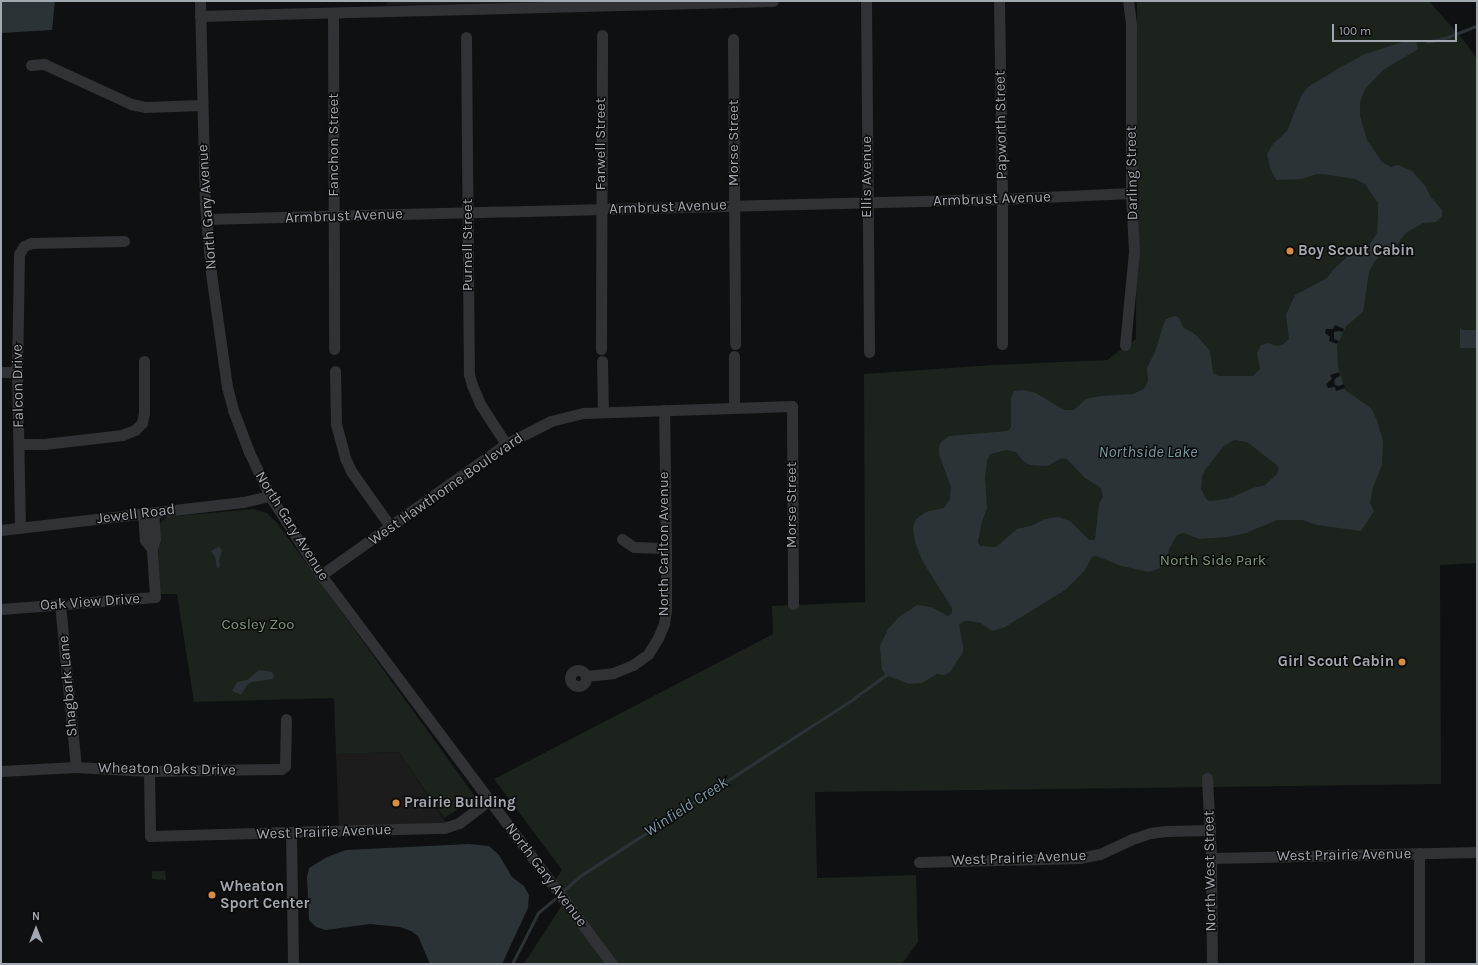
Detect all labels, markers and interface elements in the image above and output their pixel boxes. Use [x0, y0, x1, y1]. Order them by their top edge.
scale bar [1334, 16, 1459, 42]
text: 100 m [1339, 24, 1371, 38]
street label: Papworth Street [991, 70, 1011, 180]
street label: Fanchon Street [325, 93, 343, 197]
street label: Farwell Street [592, 98, 610, 190]
street label: Morse Street [725, 100, 743, 186]
street label: Darling Street [1122, 126, 1142, 220]
street label: Ellis Avenue [858, 136, 876, 218]
street label: North Gary Avenue [194, 144, 220, 270]
street label: Armbrust Avenue [933, 188, 1051, 210]
street label: Armbrust Avenue [609, 196, 727, 218]
street label: Purnell Street [459, 199, 477, 291]
street label: Armbrust Avenue [285, 205, 403, 227]
place label: Boy Scout Cabin [1298, 242, 1414, 260]
marker: Boy Scout Cabin [1285, 246, 1295, 256]
street label: Falcon Drive [8, 344, 28, 428]
street label: West Hawthorne Boulevard [365, 429, 527, 549]
water label: Northside Lake [1099, 442, 1197, 462]
street label: Morse Street [783, 462, 801, 548]
street label: North Gary Avenue [251, 468, 333, 584]
street label: North Carlton Avenue [655, 471, 673, 617]
street label: Jewell Road [96, 500, 176, 528]
park label: North Side Park [1160, 552, 1266, 570]
street label: Oak View Drive [39, 590, 141, 614]
park label: Cosley Zoo [222, 616, 294, 634]
street label: Shagbark Lane [55, 635, 81, 737]
place label: Girl Scout Cabin [1278, 653, 1394, 671]
marker: Girl Scout Cabin [1397, 657, 1407, 667]
street label: Wheaton Oaks Drive [98, 759, 236, 779]
water label: Winfield Creek [641, 773, 731, 841]
place label: Prairie Building [404, 794, 516, 812]
marker: Prairie Building [391, 798, 401, 808]
street label: North West Street [1200, 810, 1220, 932]
street label: North Gary Avenue [501, 820, 591, 930]
street label: West Prairie Avenue [256, 821, 392, 843]
street label: West Prairie Avenue [1277, 845, 1411, 865]
street label: West Prairie Avenue [951, 847, 1087, 869]
place label: Wheaton Sport Center [220, 877, 309, 912]
marker: Wheaton Sport Center [207, 890, 217, 900]
north arrow [16, 909, 56, 949]
text: N [32, 910, 40, 923]

